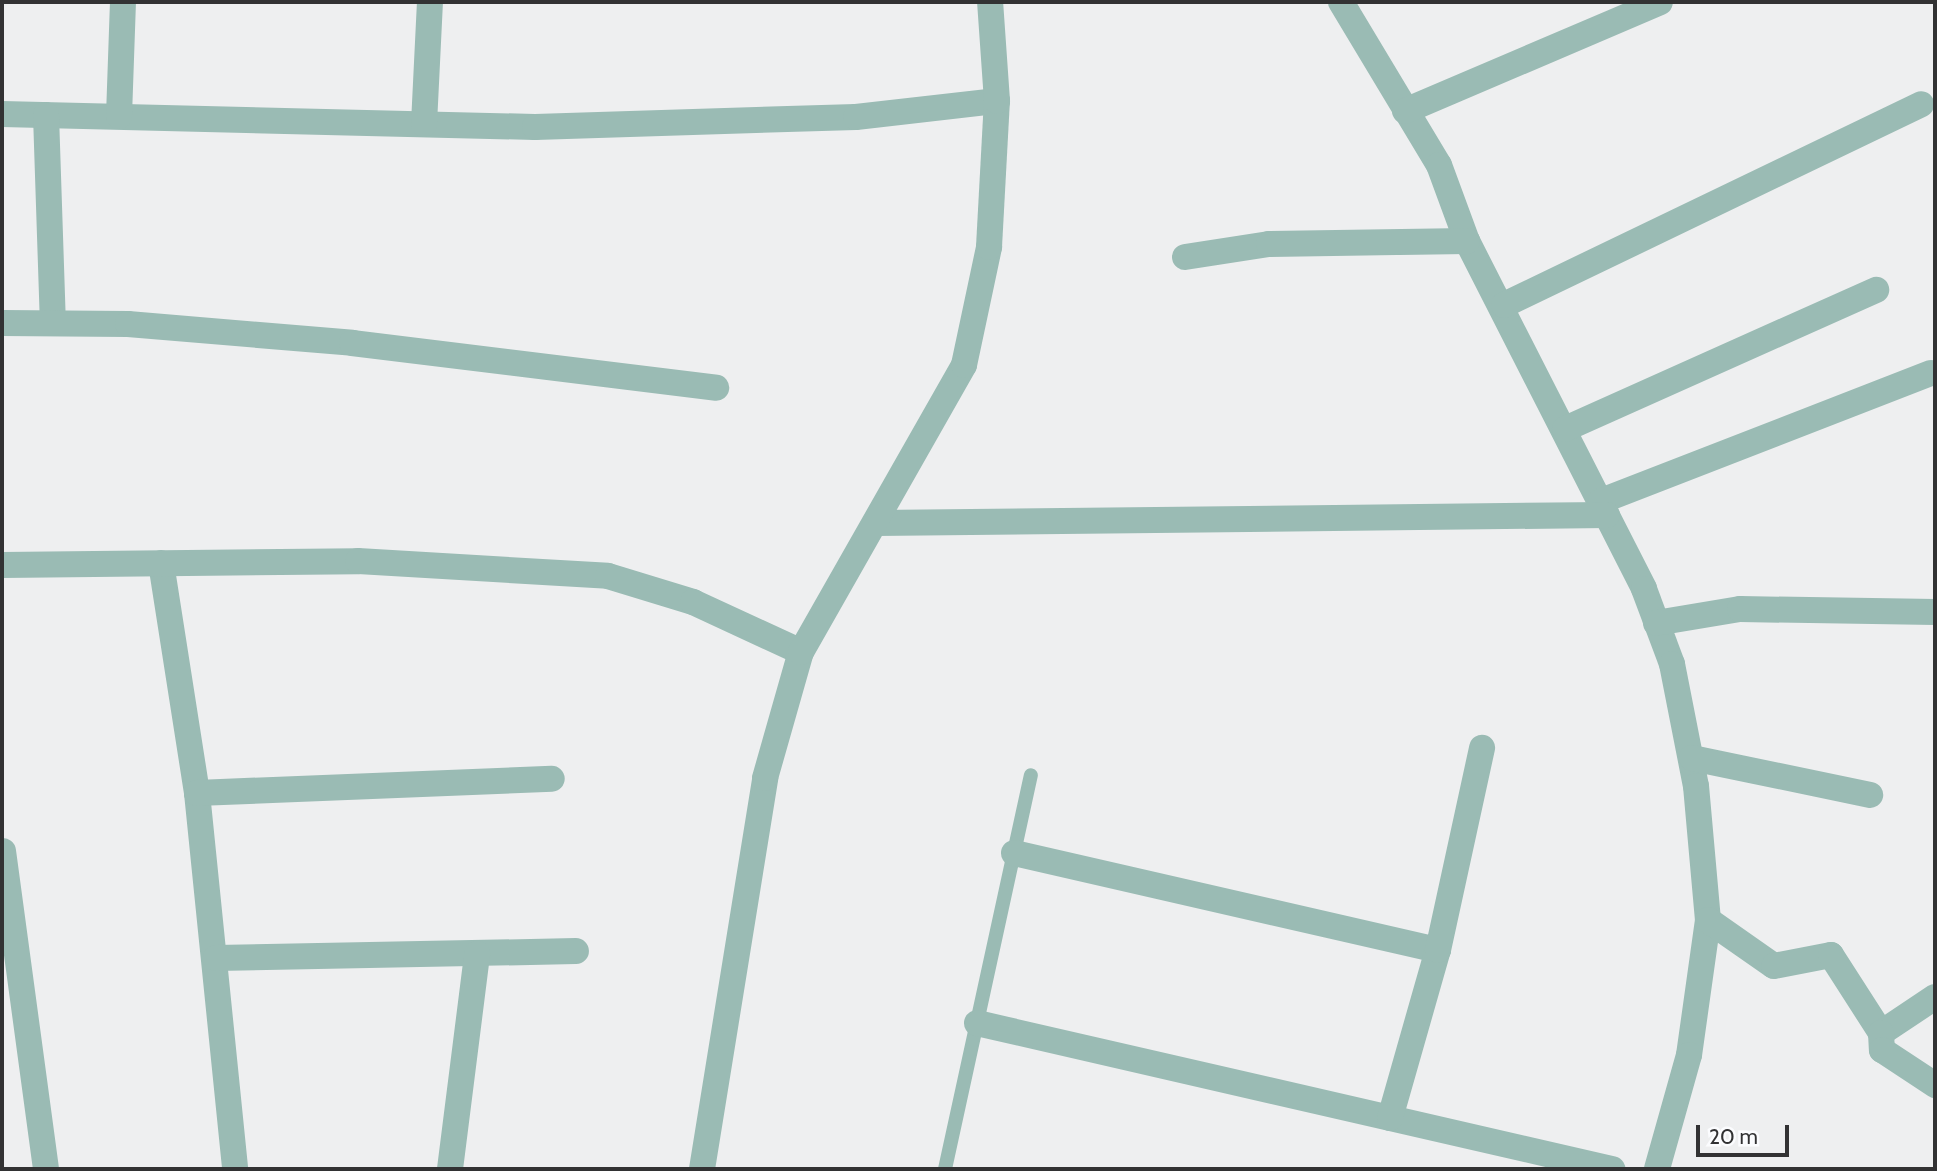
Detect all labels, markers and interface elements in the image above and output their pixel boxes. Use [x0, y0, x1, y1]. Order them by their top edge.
scale bar [1699, 1112, 1792, 1156]
text: 20 m [1709, 1124, 1758, 1149]

